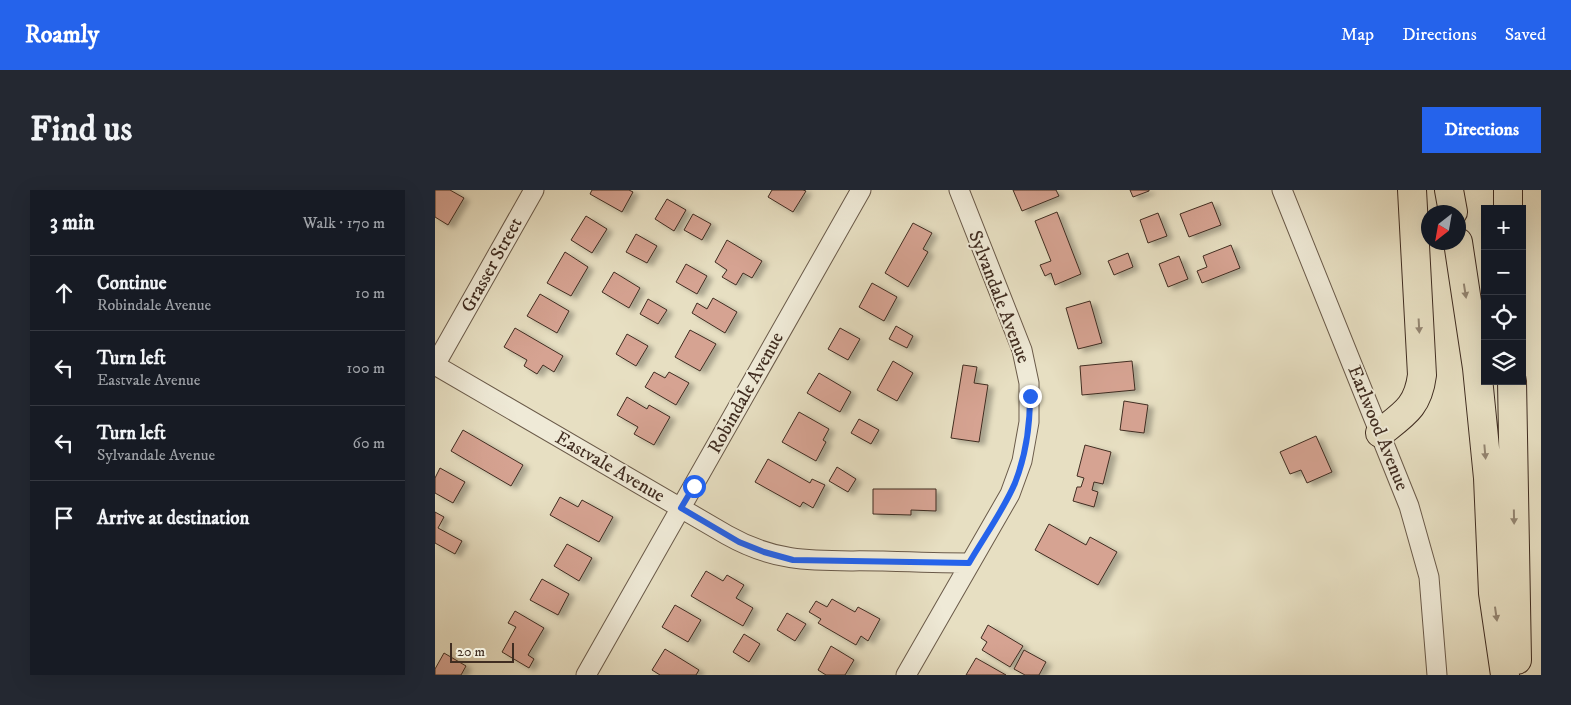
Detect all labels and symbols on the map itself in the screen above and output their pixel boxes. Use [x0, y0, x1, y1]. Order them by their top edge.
north arrow [1421, 205, 1466, 250]
street label: Grasser Street [456, 213, 528, 317]
street label: Sylvandale Avenue [963, 227, 1035, 367]
one-way arrow [1461, 283, 1469, 299]
one-way arrow [1415, 318, 1423, 334]
street label: Robindale Avenue [703, 328, 789, 458]
street label: Earlwood Avenue [1342, 362, 1414, 494]
route end [1019, 385, 1042, 408]
street label: Eastvale Avenue [551, 426, 669, 508]
one-way arrow [1481, 444, 1489, 460]
route start [683, 475, 706, 498]
one-way arrow [1511, 510, 1519, 526]
one-way arrow [1492, 606, 1500, 622]
scale bar [450, 640, 514, 663]

